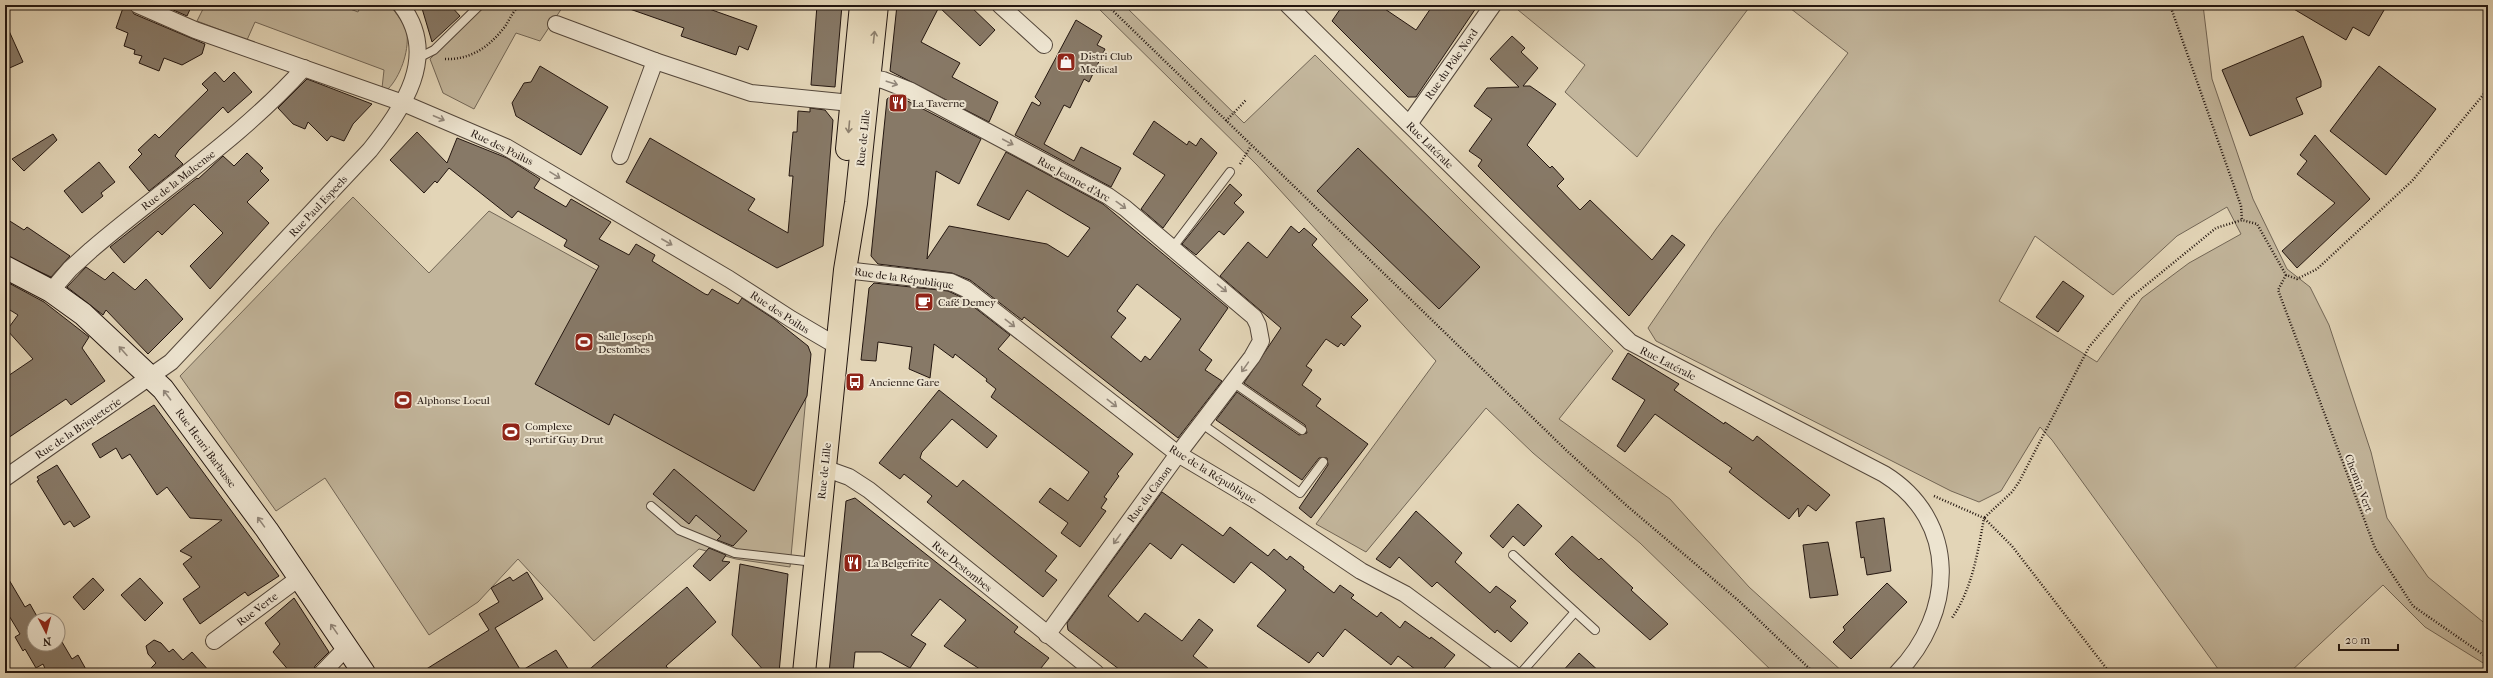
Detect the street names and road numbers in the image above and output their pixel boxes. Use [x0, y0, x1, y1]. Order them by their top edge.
street label: Rue du Pôle Nord [1422, 26, 1481, 102]
street label: Rue de Lille [854, 109, 873, 167]
street label: Rue Latérale [1403, 119, 1456, 172]
street label: Rue des Poilus [468, 127, 535, 168]
street label: Rue de la Malcense [139, 147, 218, 213]
street label: Rue Jeanne d'Arc [1035, 154, 1113, 205]
street label: Rue Paul Espeels [286, 173, 350, 240]
street label: Rue de la République [853, 265, 955, 292]
street label: Rue des Poilus [748, 288, 812, 336]
street label: Rue Latérale [1638, 344, 1698, 383]
street label: Rue de la Briqueterie [33, 394, 124, 462]
street label: Rue Henri Barbusse [172, 406, 239, 491]
street label: Rue de Lille [815, 442, 834, 500]
street label: Rue de la République [1167, 442, 1259, 507]
street label: Chemin Vert [2342, 452, 2376, 514]
street label: Rue du Canon [1124, 463, 1175, 525]
street label: Rue Destombes [929, 538, 994, 595]
street label: Rue Verte [234, 589, 281, 629]

